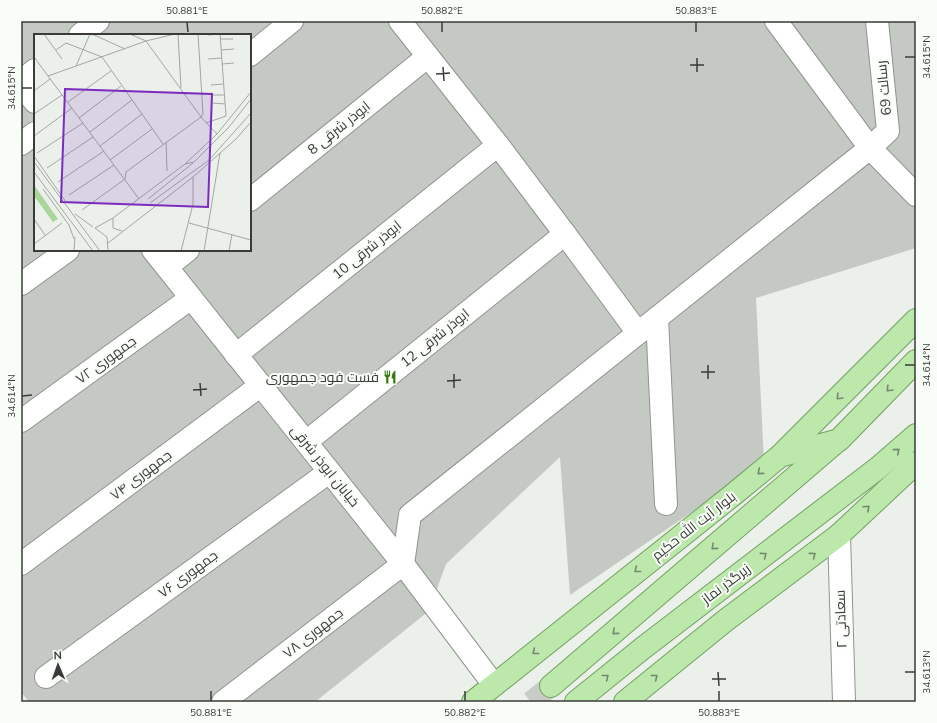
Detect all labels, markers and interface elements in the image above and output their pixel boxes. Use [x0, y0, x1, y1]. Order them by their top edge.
text: 50.881°E [166, 4, 208, 18]
text: 50.882°E [421, 4, 463, 18]
text: 50.883°E [675, 4, 717, 18]
inset map [34, 34, 251, 251]
text: 34.615°N [920, 35, 934, 79]
street label: رسالت 69 [872, 60, 896, 116]
text: 34.615°N [5, 66, 19, 110]
street label: ابوذر شرقی 8 [304, 97, 374, 159]
street label: ابوذر شرقی 10 [329, 216, 405, 284]
street label: ابوذر شرقی 12 [397, 304, 473, 372]
street label: جمهوری ۷۲ [72, 332, 140, 388]
text: 34.614°N [920, 343, 934, 387]
place label: فست فود جمهوری [266, 368, 379, 387]
restaurant icon: فست فود جمهوری [382, 369, 398, 385]
text: 34.614°N [5, 374, 19, 418]
one-way arrow [886, 384, 894, 392]
one-way arrow [836, 392, 844, 400]
street label: خیابان ابوذر شرقی [286, 421, 364, 511]
street label: جمهوری ۷۴ [106, 446, 176, 504]
one-way arrow [892, 449, 900, 456]
one-way arrow [758, 467, 765, 474]
street label: بلوار آیت الله حکیم [648, 487, 740, 565]
one-way arrow [862, 506, 870, 513]
one-way arrow [711, 543, 719, 550]
street label: جمهوری ۷۶ [154, 546, 222, 602]
one-way arrow [808, 552, 815, 559]
one-way arrow [760, 553, 767, 560]
street label: زیرگذر نماز [697, 559, 754, 609]
one-way arrow [635, 566, 642, 573]
street label: سعادتی ۲ [830, 589, 852, 649]
street label: جمهوری ۷۸ [279, 603, 347, 663]
one-way arrow [613, 627, 620, 634]
north arrow [38, 645, 78, 685]
one-way arrow [533, 647, 540, 654]
text: N [53, 648, 62, 663]
text: 34.613°N [920, 650, 934, 694]
one-way arrow [602, 675, 609, 682]
one-way arrow [650, 675, 657, 682]
text: 50.881°E [190, 706, 232, 720]
text: 50.882°E [444, 706, 486, 720]
text: 50.883°E [698, 706, 740, 720]

